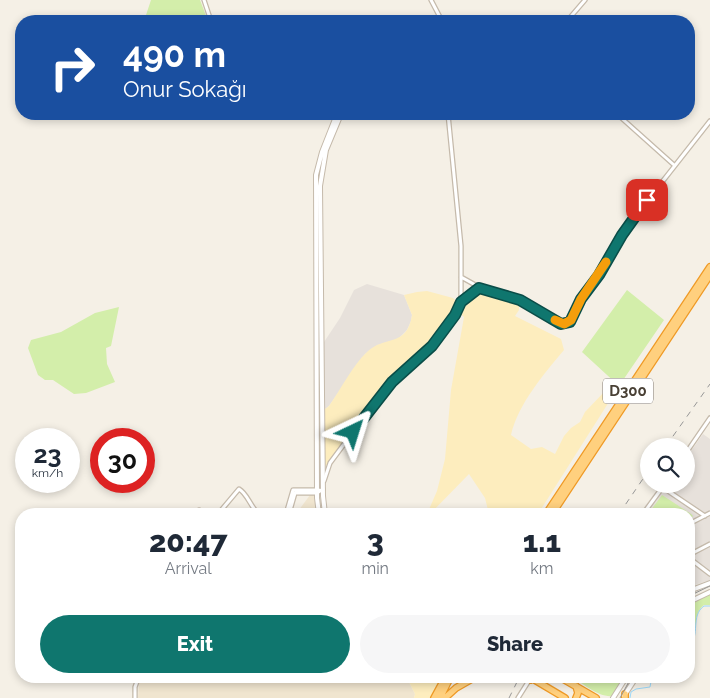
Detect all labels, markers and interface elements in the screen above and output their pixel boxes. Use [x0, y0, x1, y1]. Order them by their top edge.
text: 490 m [123, 34, 226, 75]
icon: right [40, 35, 105, 100]
text: Onur Sokağı [123, 76, 247, 102]
pin [626, 179, 668, 221]
icon: arrive [633, 186, 661, 214]
road number: D300 [603, 378, 653, 404]
position arrow [326, 405, 378, 457]
speed limit sign: 30 [90, 428, 155, 493]
map controls [640, 438, 695, 493]
button: search [640, 438, 695, 493]
text: 23 [33, 439, 62, 469]
text: km/h [32, 466, 63, 480]
text: 20:47 [149, 524, 228, 559]
text: 3 [367, 524, 384, 559]
text: 1.1 [523, 524, 561, 559]
text: Arrival [165, 559, 212, 578]
text: min [361, 559, 389, 578]
text: km [530, 559, 554, 578]
button: Exit [40, 615, 350, 673]
button: Share [360, 615, 670, 673]

